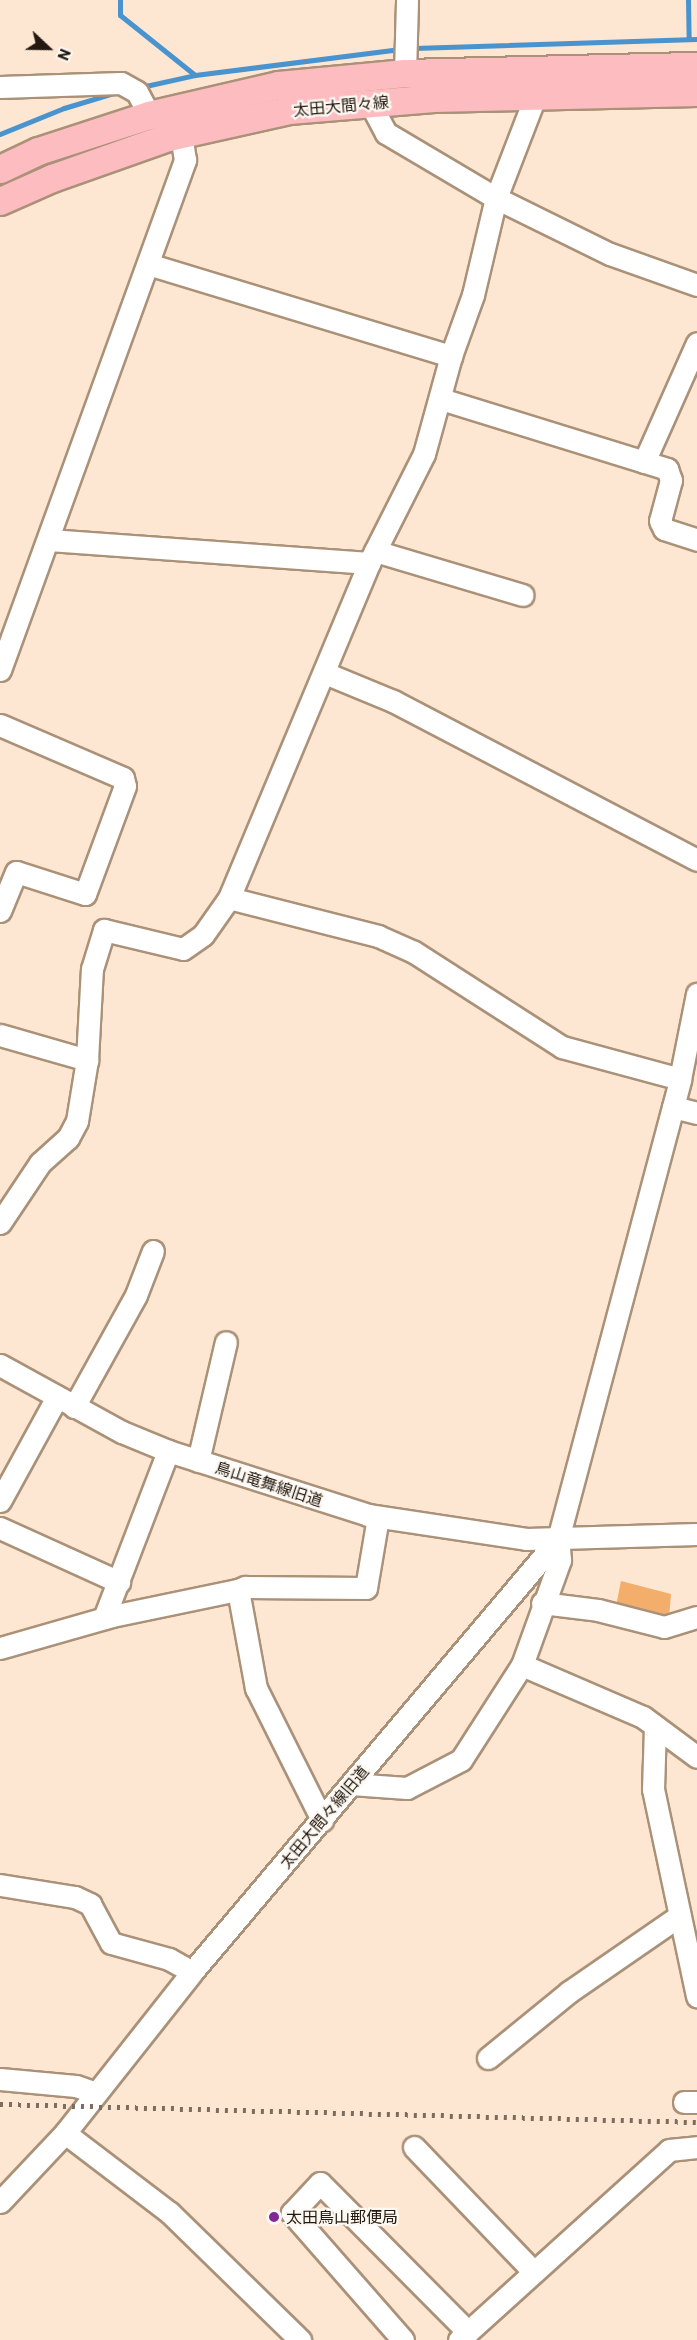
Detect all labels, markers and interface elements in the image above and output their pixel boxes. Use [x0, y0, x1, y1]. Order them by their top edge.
north arrow [18, 18, 78, 78]
text: N [54, 46, 76, 63]
street label: 太田大間々線 [292, 92, 390, 120]
street label: 鳥山竜舞線旧道 [213, 1458, 325, 1510]
street label: 太田大間々線旧道 [276, 1762, 372, 1872]
place label: 太田鳥山郵便局 [286, 2207, 398, 2227]
marker: 太田鳥山郵便局 [267, 2210, 281, 2224]

